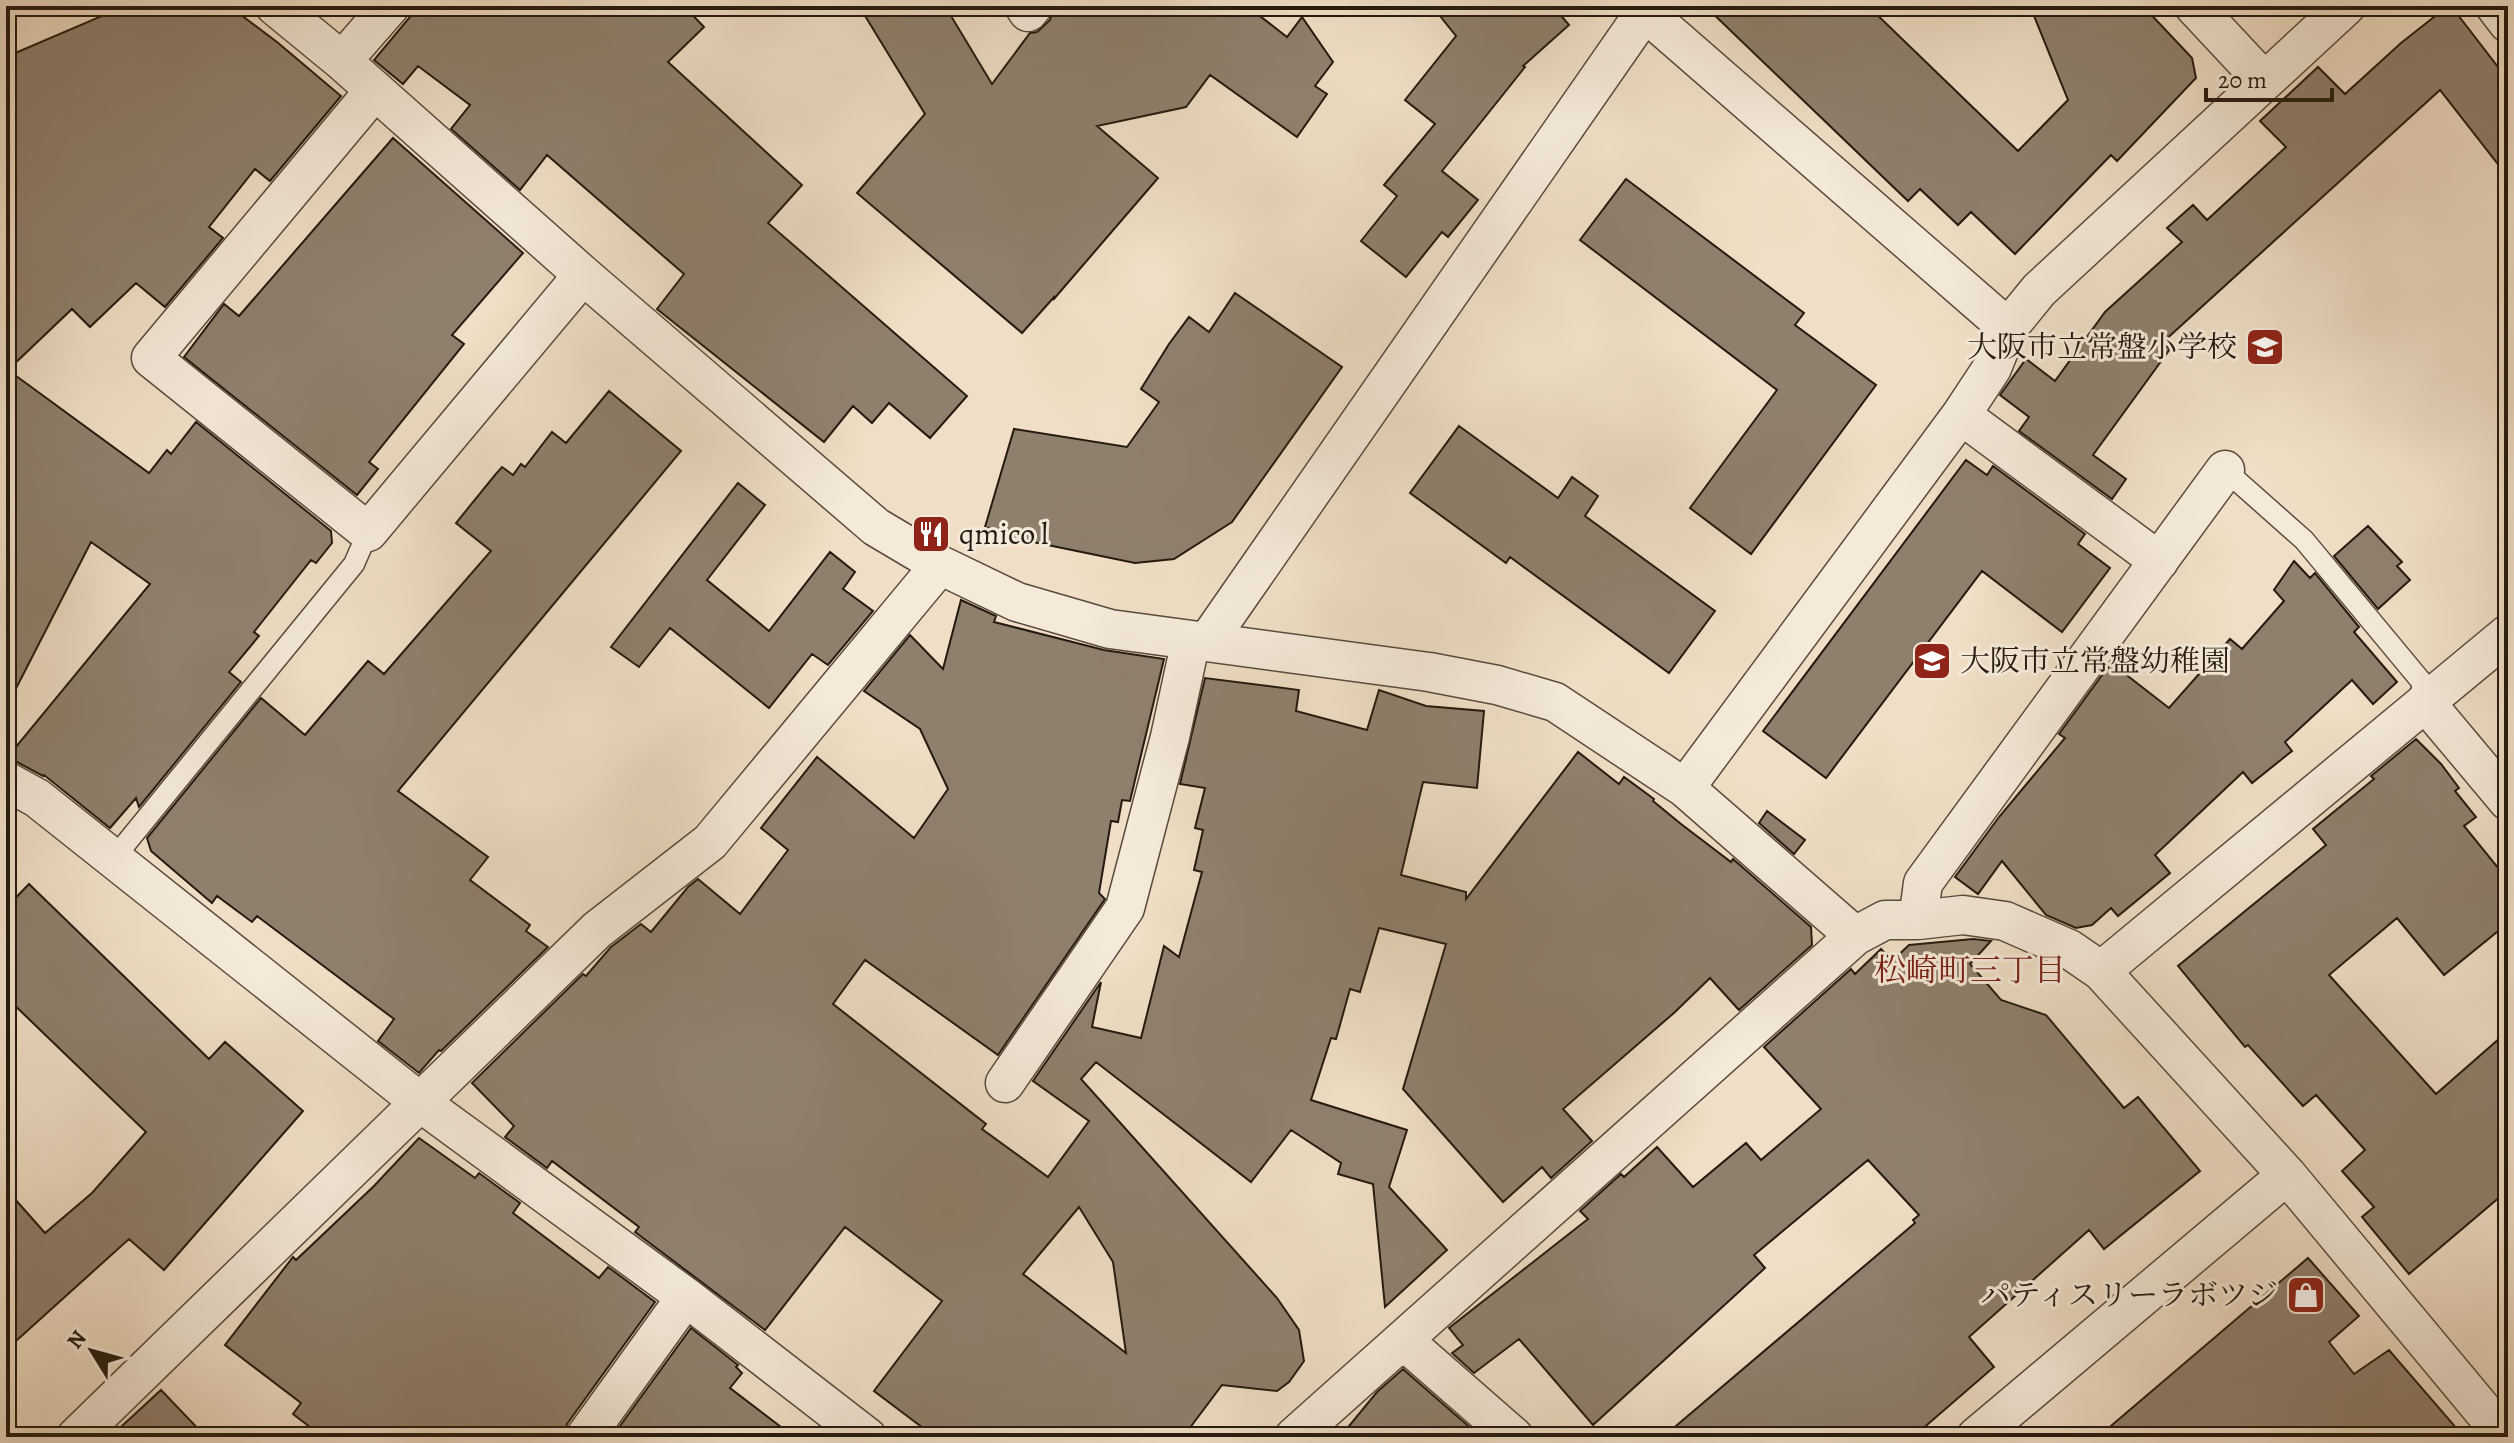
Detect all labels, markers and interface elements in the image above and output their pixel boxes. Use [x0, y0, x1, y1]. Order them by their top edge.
scale bar [2206, 52, 2332, 102]
text: 20 m [2218, 64, 2267, 96]
school or university icon: 大阪市立常盤小学校 [2244, 326, 2286, 368]
place label: 大阪市立常盤小学校 [1967, 327, 2237, 367]
restaurant icon: qmico l [910, 513, 952, 555]
place label: qmico l [959, 514, 1048, 554]
school or university icon: 大阪市立常盤幼稚園 [1911, 640, 1953, 682]
place label: 大阪市立常盤幼稚園 [1960, 641, 2230, 681]
district label: 松崎町三丁目 [1874, 948, 2066, 992]
shop icon: パティスリーラボツジ [2285, 1274, 2327, 1316]
place label: パティスリーラボツジ [1980, 1275, 2278, 1315]
north arrow [52, 1311, 132, 1391]
text: N [60, 1324, 94, 1355]

